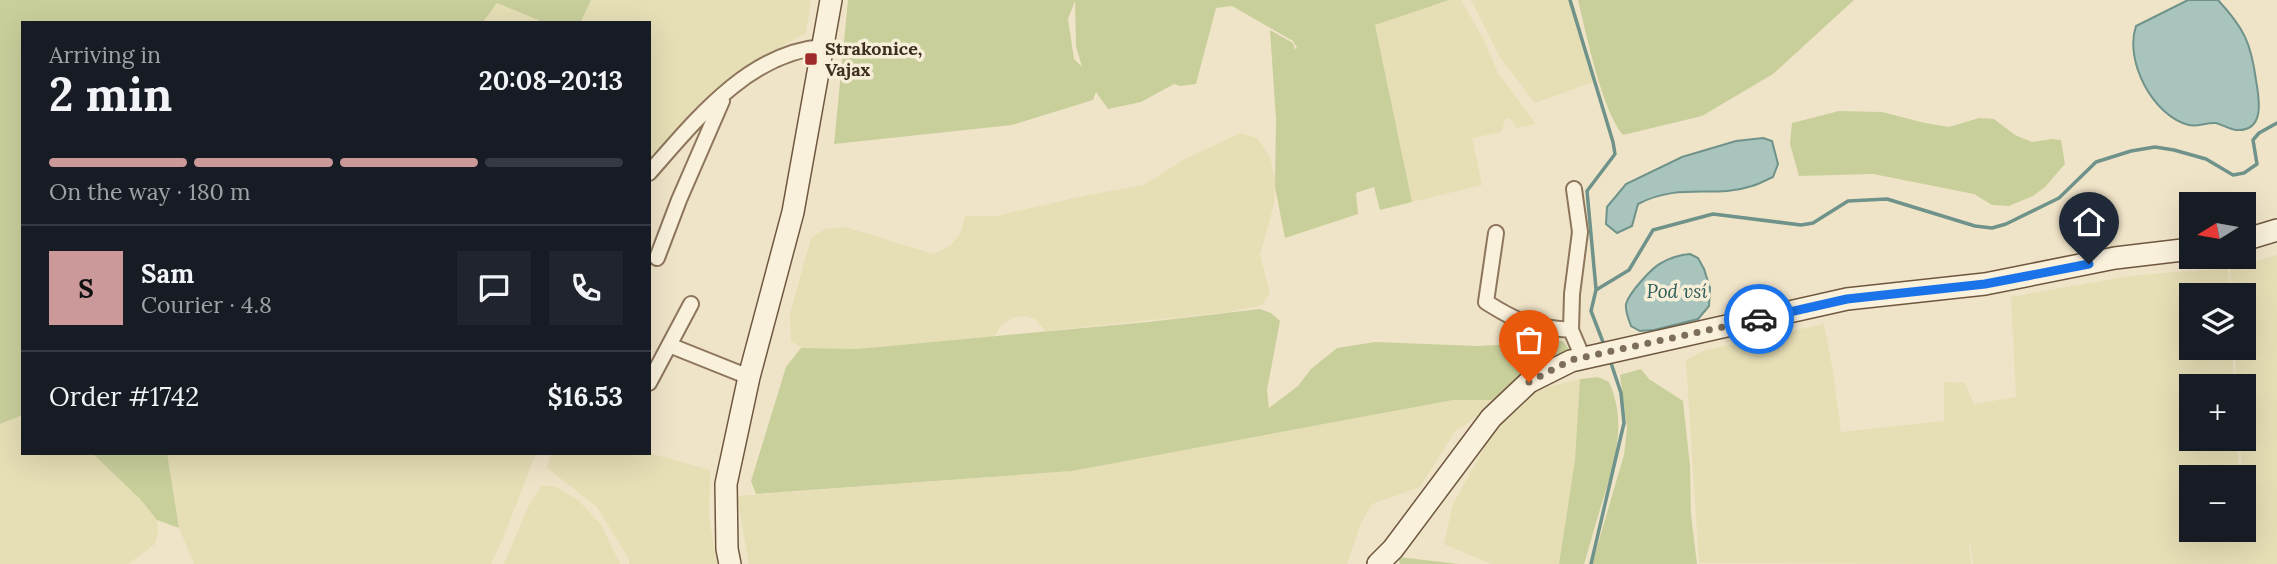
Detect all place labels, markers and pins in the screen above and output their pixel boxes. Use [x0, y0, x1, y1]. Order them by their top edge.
place label: Strakonice, Vajax [825, 37, 922, 81]
marker: Strakonice, Vajax [803, 51, 819, 67]
pin [2059, 192, 2119, 264]
pin [1499, 310, 1559, 382]

